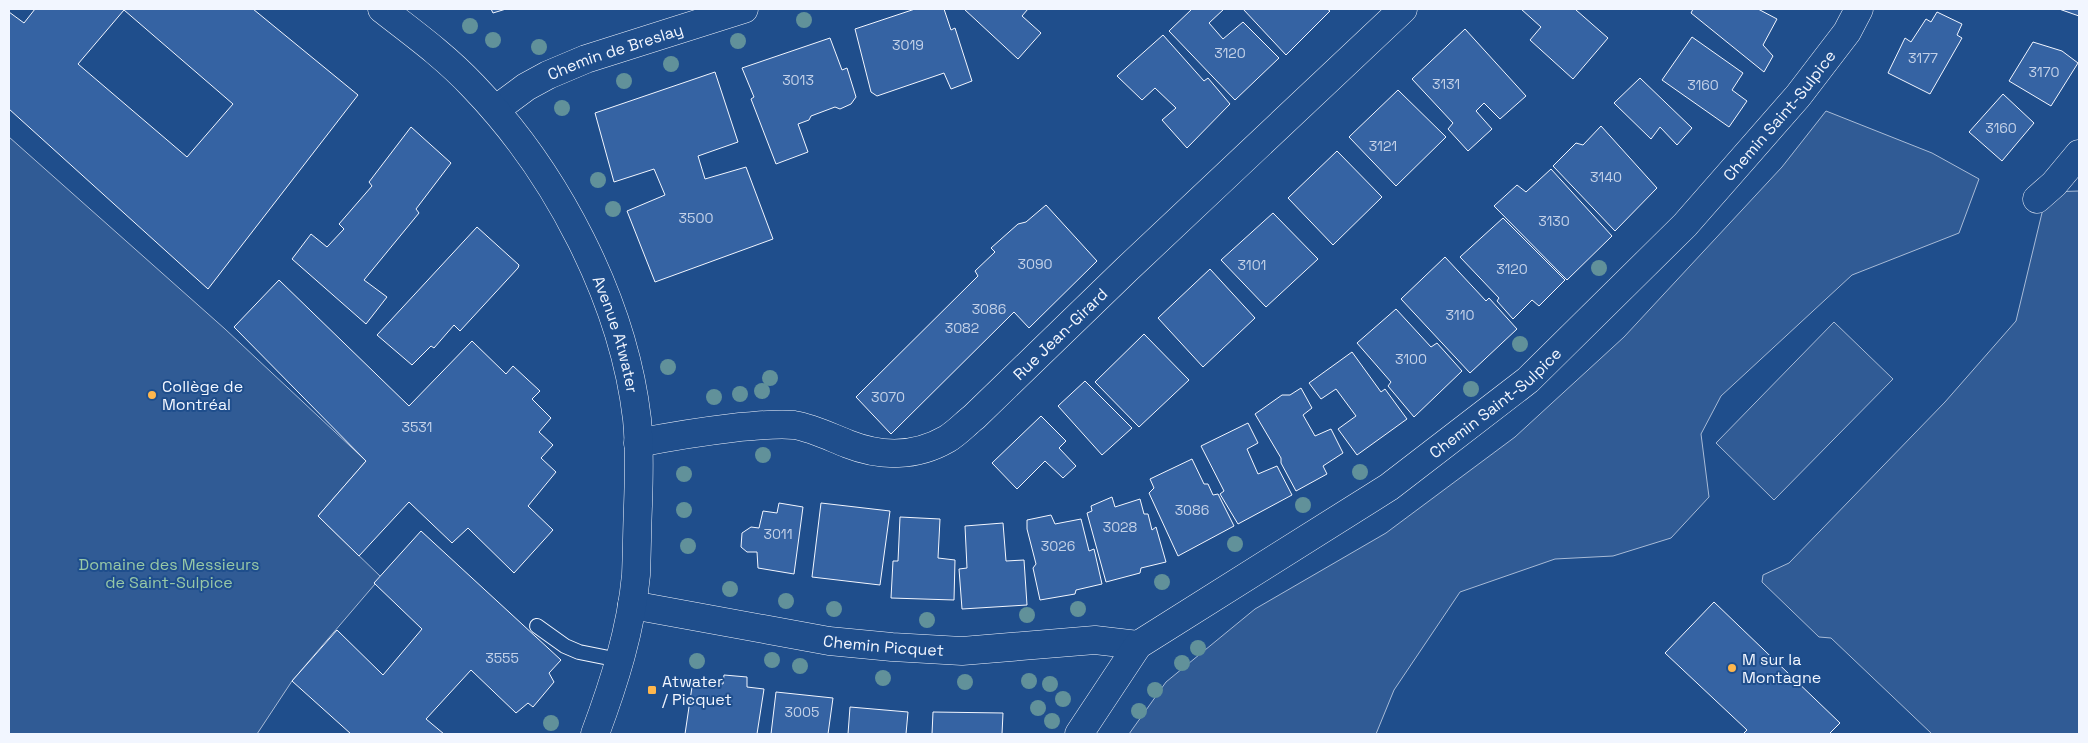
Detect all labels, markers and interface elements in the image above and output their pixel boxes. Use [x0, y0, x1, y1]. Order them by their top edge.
street label: Chemin de Breslay [544, 18, 686, 85]
house number: 3019 [892, 36, 924, 54]
house number: 3120 [1214, 44, 1246, 62]
street label: Chemin Saint-Sulpice [1718, 45, 1840, 185]
house number: 3177 [1908, 49, 1938, 67]
house number: 3170 [2029, 63, 2059, 81]
house number: 3013 [782, 71, 814, 89]
house number: 3131 [1432, 75, 1460, 93]
house number: 3160 [1687, 76, 1719, 94]
house number: 3160 [1985, 119, 2017, 137]
house number: 3121 [1369, 137, 1397, 155]
house number: 3140 [1590, 168, 1622, 186]
house number: 3500 [679, 209, 713, 227]
house number: 3130 [1538, 212, 1570, 230]
house number: 3090 [1018, 255, 1053, 273]
house number: 3101 [1238, 256, 1266, 274]
house number: 3120 [1496, 260, 1528, 278]
street label: Avenue Atwater [588, 272, 643, 394]
street label: Rue Jean-Girard [1008, 283, 1112, 384]
house number: 3086 [972, 300, 1006, 318]
house number: 3110 [1446, 306, 1474, 324]
house number: 3082 [945, 319, 979, 337]
street label: Chemin Saint-Sulpice [1425, 343, 1566, 463]
house number: 3100 [1395, 350, 1427, 368]
place label: Collège de Montréal [162, 376, 243, 415]
house number: 3070 [871, 388, 905, 406]
marker: Collège de Montréal [146, 389, 158, 401]
house number: 3531 [402, 418, 432, 436]
house number: 3086 [1175, 501, 1209, 519]
house number: 3028 [1103, 518, 1138, 536]
house number: 3011 [763, 525, 793, 543]
house number: 3026 [1041, 537, 1075, 555]
park label: Domaine des Messieurs de Saint-Sulpice [79, 554, 259, 593]
street label: Chemin Picquet [821, 630, 944, 660]
house number: 3555 [485, 649, 519, 667]
place label: M sur la Montagne [1742, 649, 1821, 688]
marker: M sur la Montagne [1726, 662, 1738, 674]
place label: Atwater / Picquet [662, 671, 732, 710]
marker: Atwater / Picquet [646, 684, 658, 696]
house number: 3005 [785, 703, 819, 721]

